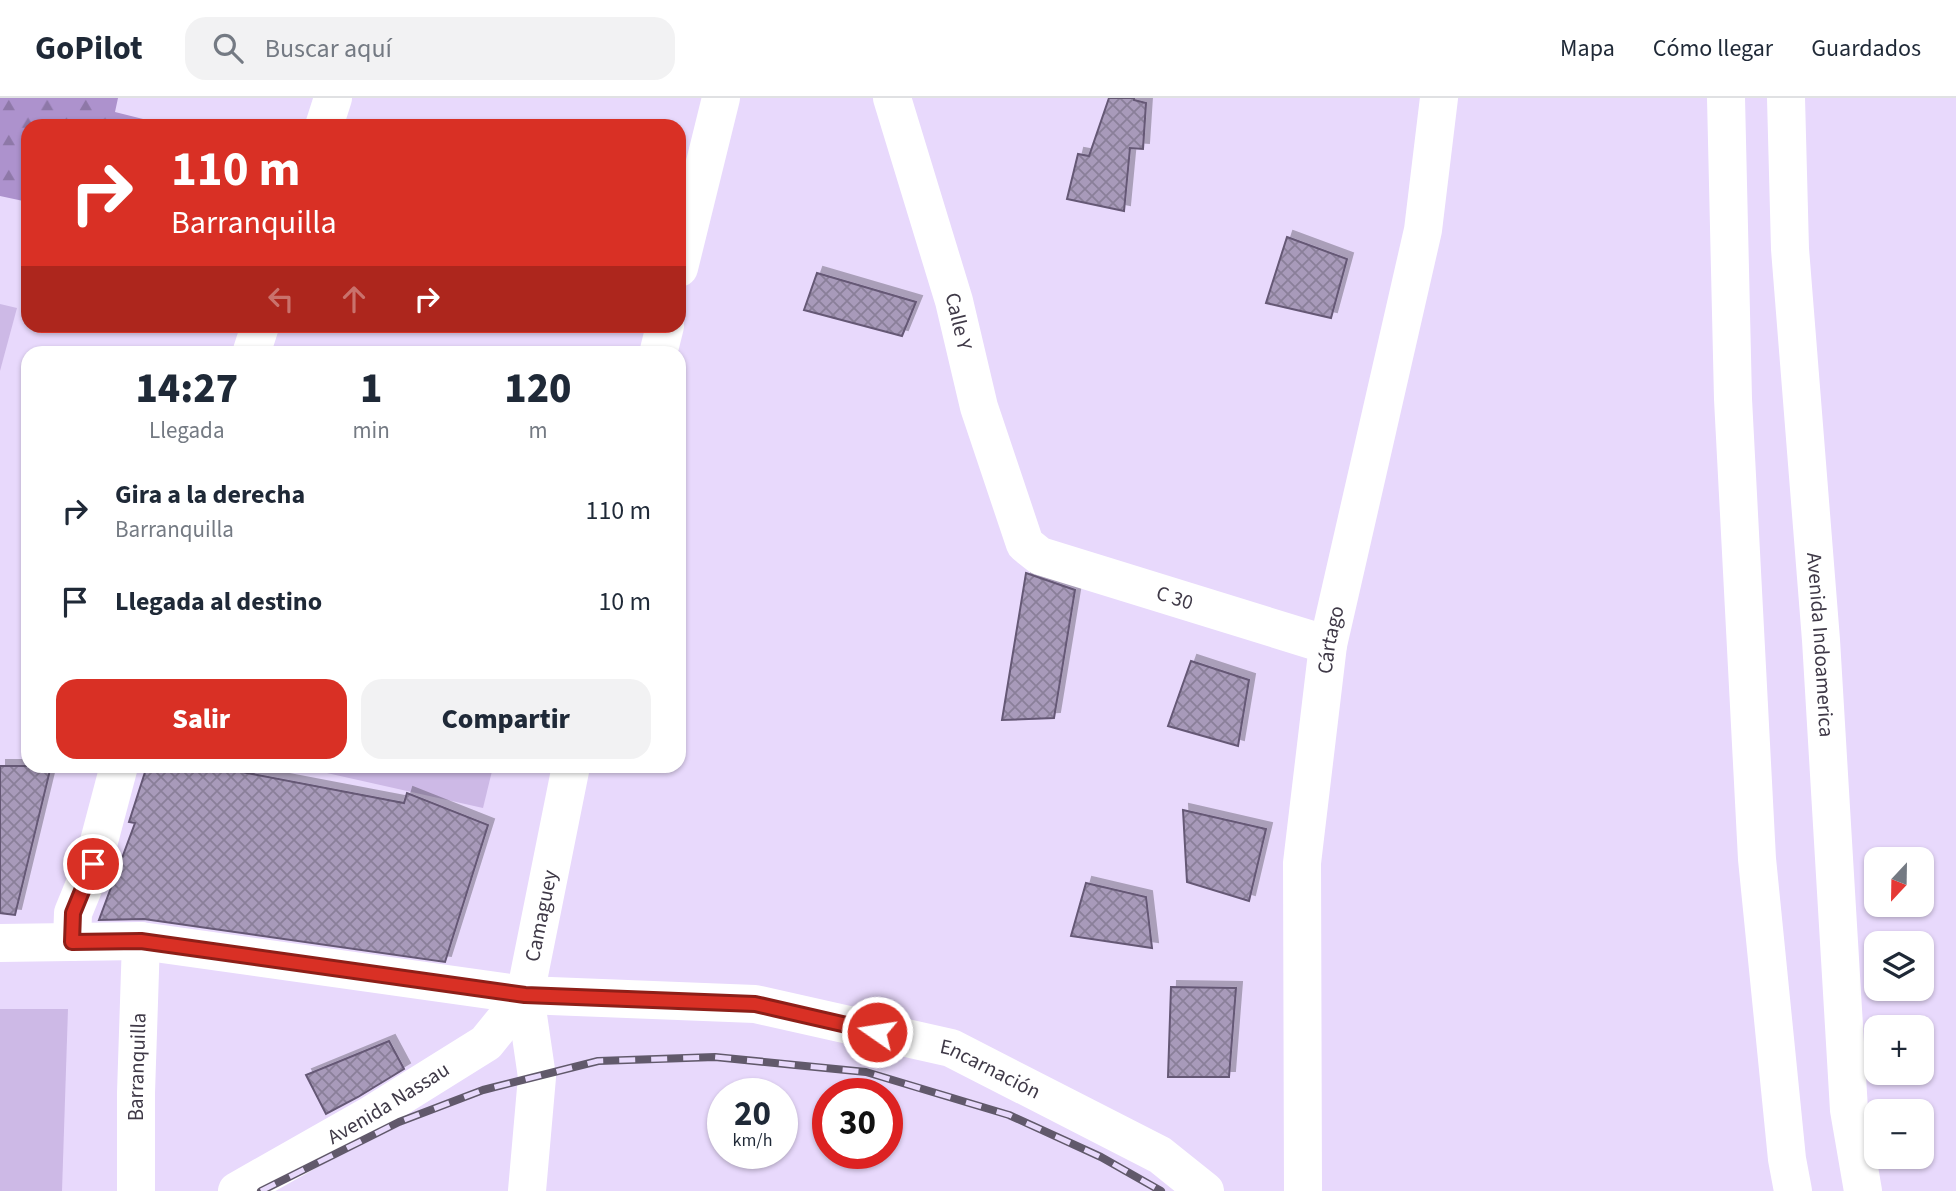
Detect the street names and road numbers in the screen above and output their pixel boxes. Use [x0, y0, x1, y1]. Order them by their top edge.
street label: Calle Y [937, 289, 980, 354]
street label: Avenida Indoamerica [1799, 551, 1842, 738]
street label: C 30 [1153, 578, 1197, 617]
street label: Cártago [1310, 603, 1352, 676]
street label: Camaguey [517, 867, 565, 964]
street label: Barranquilla [121, 1012, 154, 1121]
street label: Encarnación [937, 1031, 1046, 1106]
street label: Avenida Nassau [322, 1054, 455, 1152]

